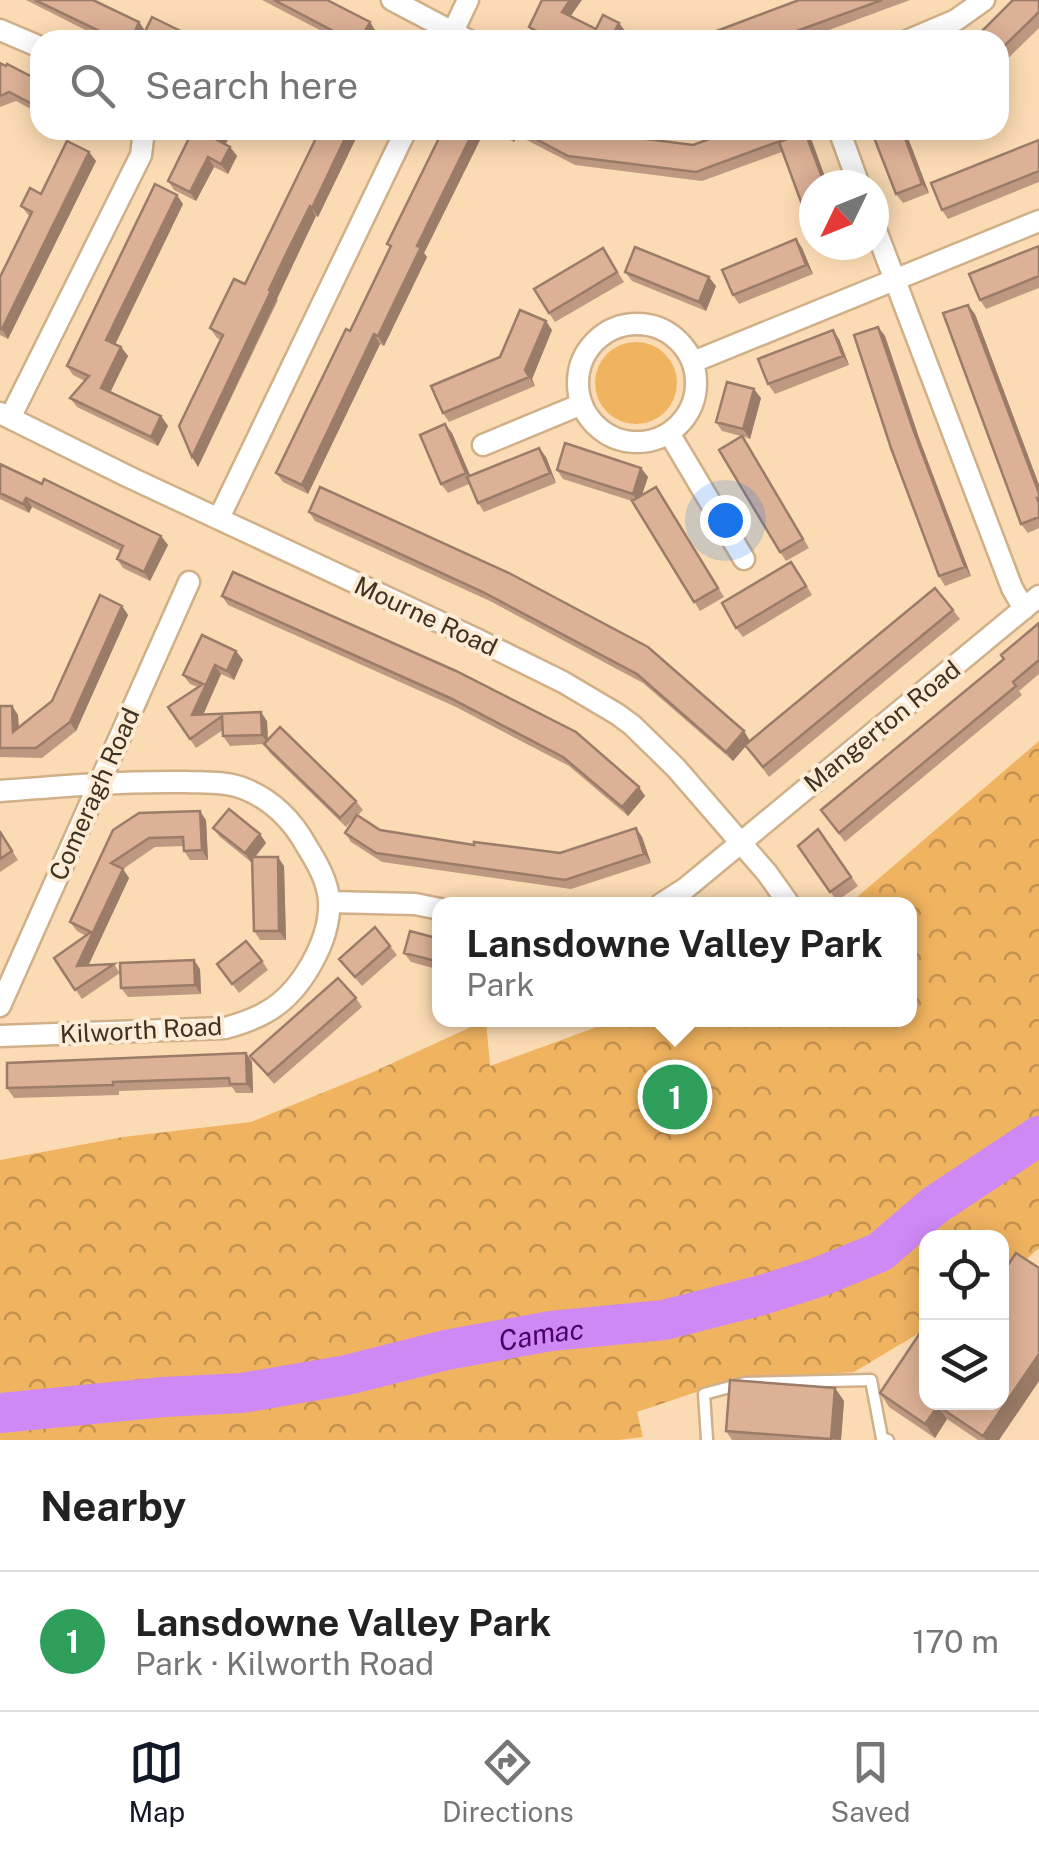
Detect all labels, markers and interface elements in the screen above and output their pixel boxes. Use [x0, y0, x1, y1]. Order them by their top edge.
search box [30, 30, 1009, 140]
icon: search [65, 58, 120, 113]
text: Search here [145, 63, 358, 108]
north arrow [799, 170, 889, 260]
your location [700, 495, 751, 546]
street label: Mourne Road [350, 570, 502, 662]
street label: Mangerton Road [798, 654, 966, 798]
street label: Comeragh Road [43, 703, 145, 885]
popup [432, 897, 917, 1027]
text: Lansdowne Valley Park [466, 921, 883, 966]
text: Park [466, 966, 535, 1003]
street label: Kilworth Road [59, 1011, 223, 1049]
pin: 1 [642, 1060, 708, 1134]
map controls [919, 1230, 1009, 1410]
button: locate [919, 1230, 1009, 1320]
water label: Camac [496, 1311, 585, 1357]
button: layers [919, 1320, 1009, 1410]
text: Nearby [40, 1481, 186, 1530]
text: Lansdowne Valley Park [135, 1600, 551, 1645]
text: 1 [66, 1623, 79, 1660]
text: 170 m [912, 1623, 999, 1660]
text: Park · Kilworth Road [135, 1645, 434, 1682]
tab: Map [128, 1735, 185, 1828]
tab: Directions [442, 1735, 574, 1828]
tab: Saved [830, 1735, 911, 1828]

